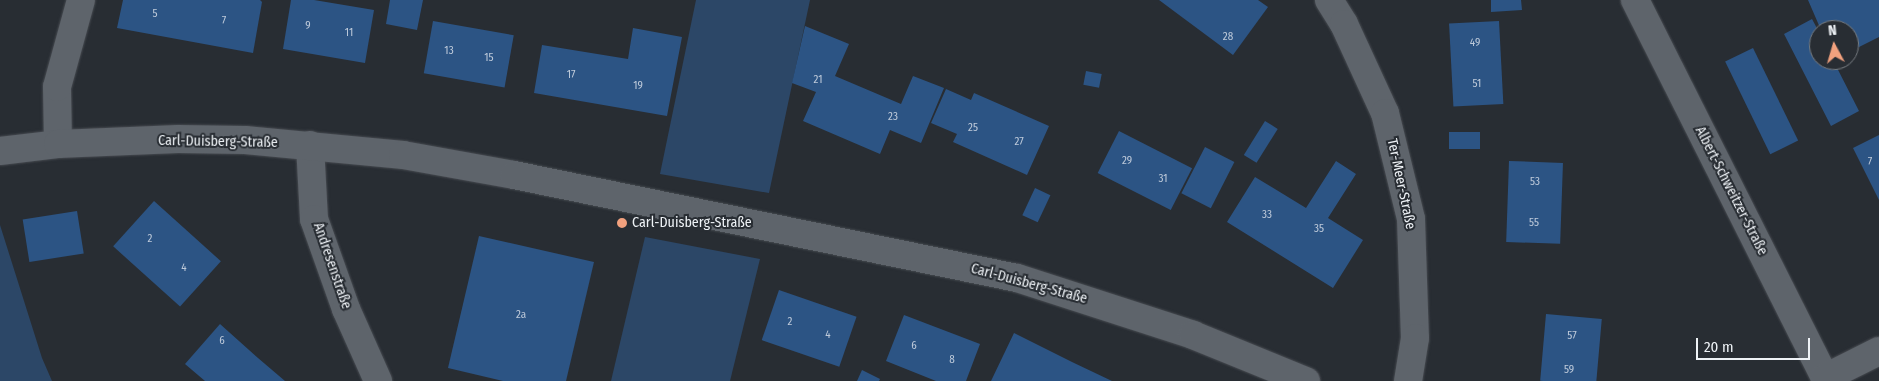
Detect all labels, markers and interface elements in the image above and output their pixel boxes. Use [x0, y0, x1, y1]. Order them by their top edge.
house number: 5 [152, 7, 158, 21]
house number: 7 [222, 14, 226, 28]
house number: 9 [305, 19, 311, 33]
north arrow [1809, 20, 1859, 70]
text: N [1827, 22, 1838, 39]
house number: 11 [345, 26, 353, 40]
house number: 28 [1223, 30, 1233, 44]
house number: 49 [1470, 36, 1480, 50]
house number: 13 [444, 44, 454, 58]
house number: 15 [484, 51, 494, 65]
house number: 17 [567, 68, 575, 82]
house number: 21 [814, 73, 822, 87]
house number: 51 [1473, 77, 1481, 91]
house number: 19 [633, 79, 643, 93]
house number: 23 [888, 110, 898, 124]
house number: 25 [968, 121, 978, 135]
street label: Albert-Schweitzer-Straße [1691, 124, 1771, 258]
street label: Carl-Duisberg-Straße [158, 133, 278, 151]
house number: 27 [1014, 135, 1024, 149]
street label: Ter-Meer-Straße [1383, 137, 1419, 231]
house number: 29 [1122, 154, 1132, 168]
house number: 7 [1868, 155, 1872, 169]
house number: 31 [1159, 172, 1167, 186]
house number: 53 [1530, 175, 1540, 189]
house number: 33 [1262, 208, 1272, 222]
place label: Carl-Duisberg-Straße [632, 215, 752, 231]
house number: 55 [1529, 216, 1539, 230]
marker: Carl-Duisberg-Straße [616, 217, 628, 229]
street label: Andresenstraße [309, 221, 355, 311]
house number: 35 [1314, 222, 1324, 236]
house number: 2 [148, 232, 152, 246]
street label: Carl-Duisberg-Straße [969, 260, 1089, 308]
house number: 4 [181, 261, 187, 275]
house number: 2a [516, 308, 526, 322]
house number: 2 [788, 315, 792, 329]
house number: 4 [825, 328, 831, 342]
scale bar [1699, 328, 1813, 360]
house number: 57 [1567, 329, 1577, 343]
house number: 6 [219, 334, 225, 348]
text: 20 m [1704, 338, 1734, 356]
house number: 6 [911, 339, 917, 353]
house number: 8 [949, 353, 955, 367]
house number: 59 [1564, 363, 1574, 377]

